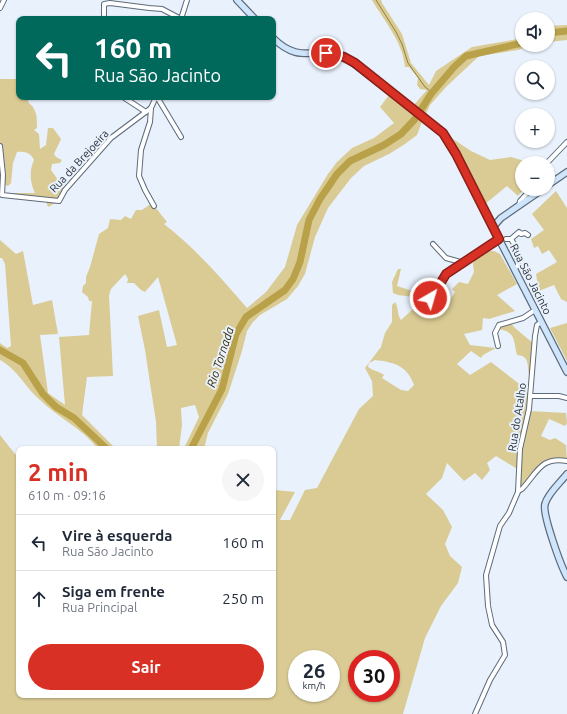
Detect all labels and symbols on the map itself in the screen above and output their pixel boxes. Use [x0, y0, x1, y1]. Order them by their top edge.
pin [309, 36, 343, 70]
street label: Rua da Brejoeira [47, 127, 111, 195]
street label: Rua São Jacinto [508, 242, 554, 316]
position arrow [409, 277, 451, 319]
water label: Rio Tornada [204, 325, 236, 389]
street label: Rua do Atalho [506, 382, 528, 452]
speed limit sign: 30 [348, 650, 400, 702]

